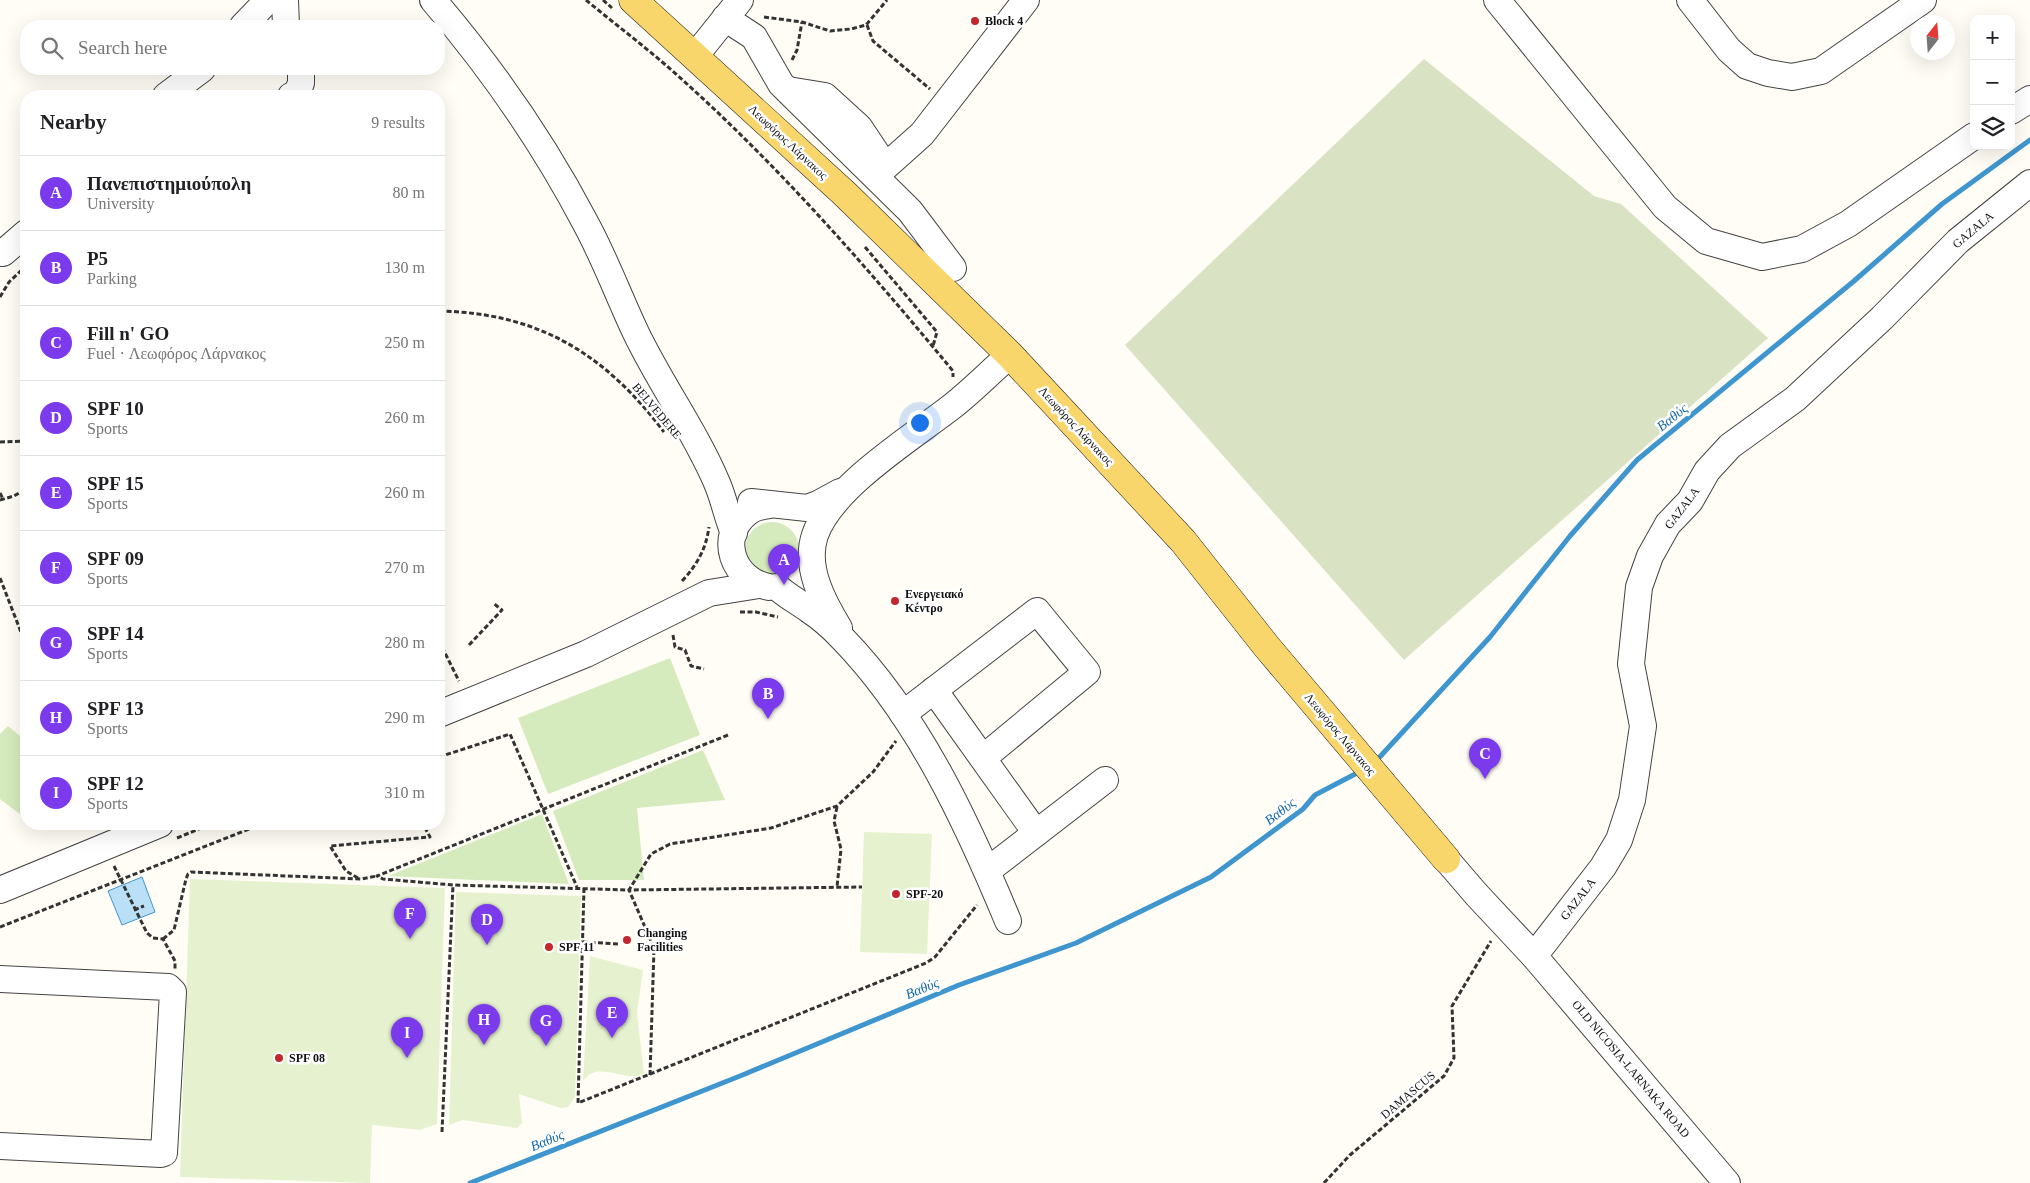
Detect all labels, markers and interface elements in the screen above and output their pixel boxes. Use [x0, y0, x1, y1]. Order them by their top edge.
place label: Block 4 [985, 14, 1023, 28]
marker: Block 4 [969, 15, 981, 27]
north arrow [1910, 15, 1955, 60]
map controls [1970, 15, 2015, 150]
button: + [1970, 15, 2015, 60]
search box [20, 20, 445, 75]
icon: search [38, 34, 66, 62]
text: Search here [78, 37, 167, 58]
button: − [1970, 60, 2015, 105]
street label: Λεωφόρος Λάρνακος [746, 102, 831, 182]
button: layers [1970, 105, 2015, 150]
text: Nearby [40, 110, 107, 134]
text: 9 results [371, 114, 425, 131]
text: Πανεπιστημιούπολη [87, 173, 251, 194]
text: A [50, 184, 62, 201]
text: 80 m [393, 184, 425, 201]
text: University [87, 195, 155, 212]
street label: GAZALA [1950, 209, 1997, 251]
text: P5 [87, 248, 108, 269]
text: B [51, 259, 61, 276]
text: 130 m [385, 259, 425, 276]
text: Parking [87, 270, 137, 287]
text: Fill n' GO [87, 323, 169, 344]
text: C [50, 334, 62, 351]
text: 250 m [385, 334, 425, 351]
text: Fuel · Λεωφόρος Λάρνακος [87, 345, 266, 362]
street label: BELVEDERE [629, 380, 685, 442]
street label: Λεωφόρος Λάρνακος [1036, 384, 1116, 469]
text: SPF 10 [87, 398, 144, 419]
water label: Βαθύς [1654, 400, 1691, 434]
text: D [50, 409, 62, 426]
text: 260 m [385, 409, 425, 426]
your location [907, 410, 933, 436]
text: Sports [87, 420, 128, 437]
text: SPF 15 [87, 473, 144, 494]
text: E [51, 484, 61, 501]
text: 260 m [385, 484, 425, 501]
street label: GAZALA [1662, 484, 1703, 532]
text: Sports [87, 495, 128, 512]
pin: A [768, 544, 800, 585]
text: SPF 09 [87, 548, 144, 569]
text: F [51, 559, 61, 576]
text: 270 m [385, 559, 425, 576]
text: Sports [87, 570, 128, 587]
place label: Ενεργειακό Κέντρο [905, 587, 963, 615]
marker: Ενεργειακό Κέντρο [889, 595, 901, 607]
text: SPF 14 [87, 623, 144, 644]
text: G [50, 634, 62, 651]
text: 280 m [385, 634, 425, 651]
text: Sports [87, 645, 128, 662]
pin: B [752, 678, 784, 719]
street label: Λεωφόρος Λάρνακος [1302, 690, 1379, 778]
text: SPF 13 [87, 698, 144, 719]
text: H [50, 709, 62, 726]
text: 290 m [385, 709, 425, 726]
text: Sports [87, 720, 128, 737]
pin: C [1469, 738, 1501, 779]
text: SPF 12 [87, 773, 144, 794]
text: I [53, 784, 59, 801]
text: 310 m [385, 784, 425, 801]
text: Sports [87, 795, 128, 812]
water label: Βαθύς [1262, 795, 1299, 828]
street label: GAZALA [1557, 875, 1599, 923]
place label: SPF-20 [906, 887, 943, 901]
marker: SPF-20 [890, 888, 902, 900]
pin: F [394, 898, 426, 939]
pin: D [471, 904, 503, 945]
place label: Changing Facilities [637, 926, 687, 954]
marker: Changing Facilities [621, 934, 633, 946]
place label: SPF 11 [559, 940, 594, 954]
marker: SPF 11 [543, 941, 555, 953]
water label: Βαθύς [903, 975, 941, 1002]
pin: E [596, 997, 628, 1038]
street label: OLD NICOSIA-LARNAKA ROAD [1569, 997, 1693, 1141]
pin: H [468, 1004, 500, 1045]
pin: G [530, 1005, 562, 1046]
pin: I [391, 1017, 423, 1058]
place label: SPF 08 [289, 1051, 325, 1065]
marker: SPF 08 [273, 1052, 285, 1064]
street label: DAMASCUS [1378, 1068, 1438, 1122]
water label: Βαθύς [528, 1127, 566, 1154]

